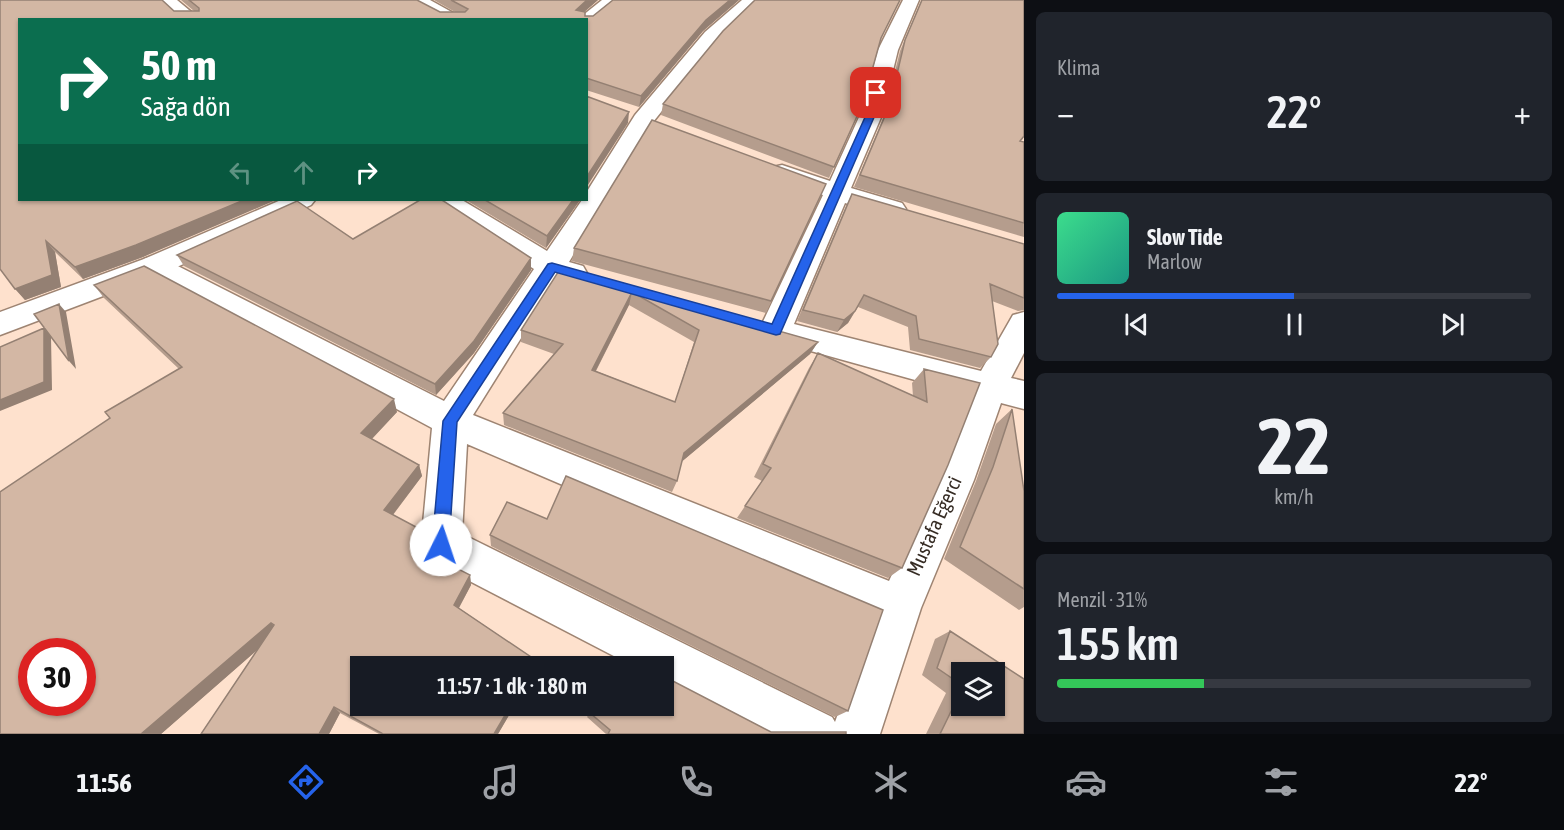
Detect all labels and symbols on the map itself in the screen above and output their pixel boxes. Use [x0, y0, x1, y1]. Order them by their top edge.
pin [850, 67, 901, 118]
street label: Mustafa Eğerci [901, 472, 966, 579]
position arrow [409, 513, 473, 577]
speed limit sign: 30 [18, 638, 96, 716]

